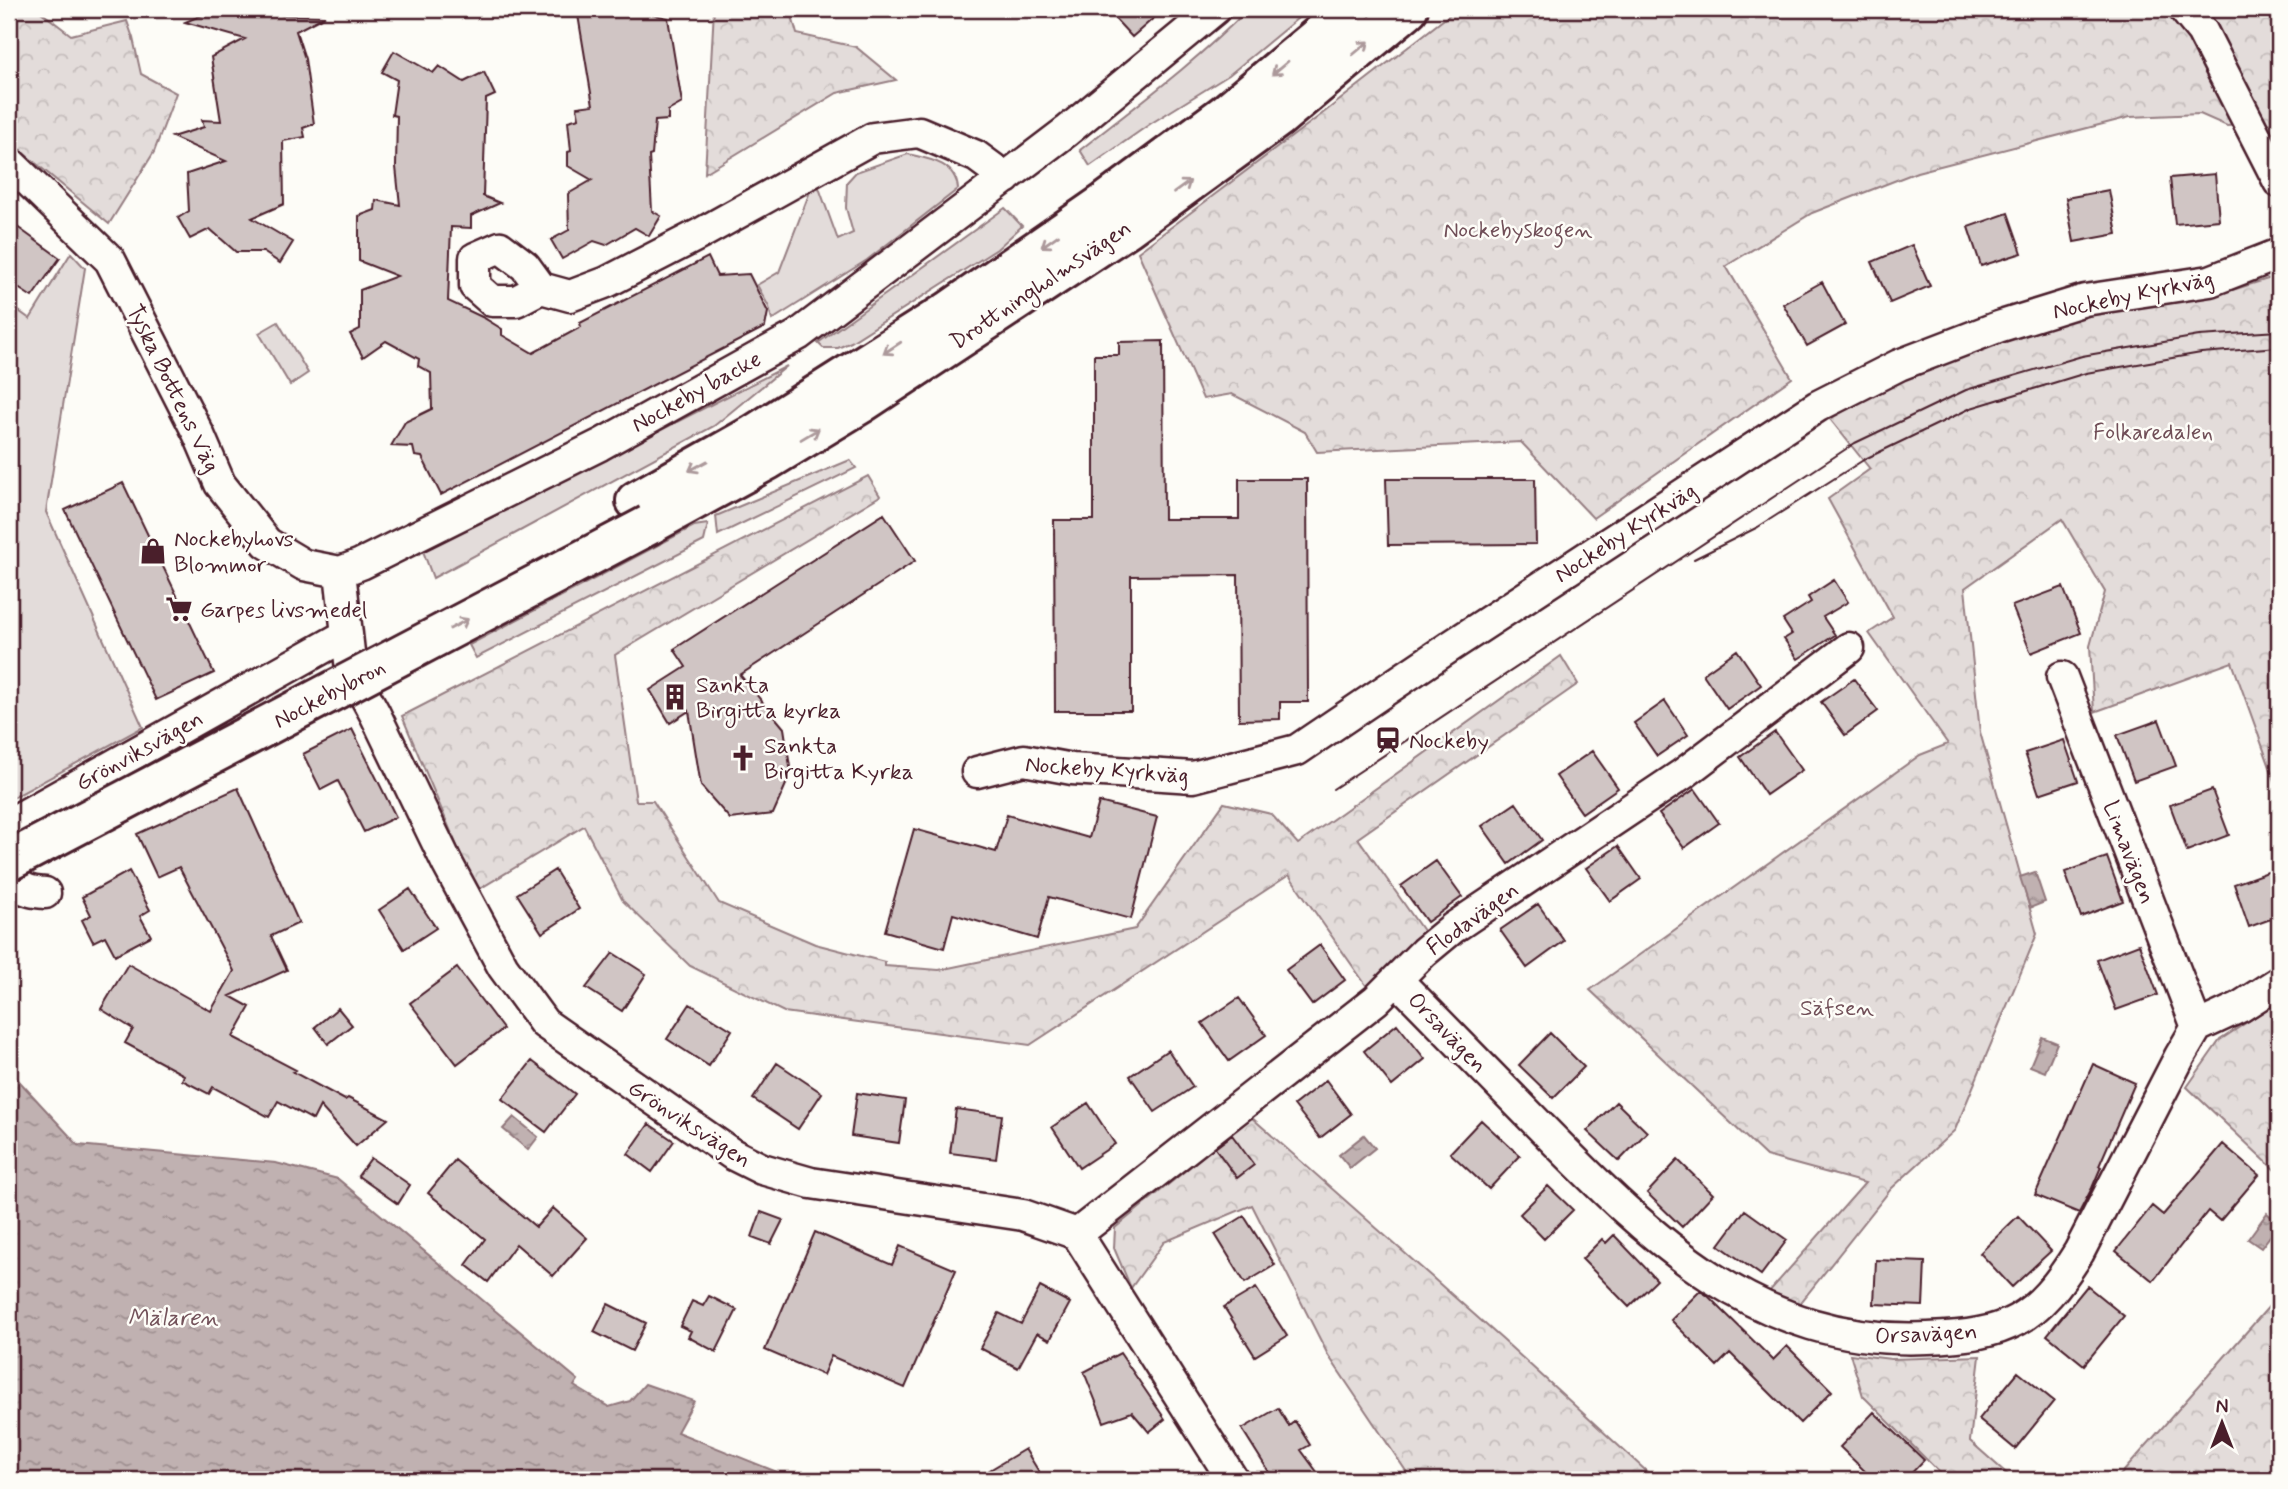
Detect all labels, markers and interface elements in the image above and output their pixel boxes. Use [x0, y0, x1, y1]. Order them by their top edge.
one-way arrow [1352, 40, 1370, 55]
one-way arrow [1271, 60, 1289, 76]
one-way arrow [1172, 180, 1191, 195]
street label: Drottningholmsvägen [945, 214, 1139, 359]
park label: Nockebyskogen [1444, 216, 1592, 248]
one-way arrow [1041, 234, 1060, 248]
street label: Nockeby Kyrkväg [2050, 264, 2217, 328]
street label: Tyska Bottens Väg [118, 300, 226, 478]
one-way arrow [883, 340, 902, 355]
street label: Nockeby backe [627, 345, 767, 441]
park label: Folkaredalen [2093, 418, 2213, 448]
one-way arrow [799, 427, 819, 441]
one-way arrow [688, 460, 709, 473]
street label: Nockeby Kyrkväg [1549, 477, 1703, 591]
place label: Nockebyhovs Blommor [174, 525, 294, 581]
shop icon: Nockebyhovs Blommor [138, 536, 168, 566]
supermarket icon: Garpes livsmedel [164, 594, 194, 624]
place label: Garpes livsmedel [200, 596, 367, 626]
one-way arrow [449, 617, 469, 631]
street label: Nockebybron [269, 653, 391, 737]
place label: Sankta Birgitta kyrka [696, 671, 841, 729]
building icon: Sankta Birgitta kyrka [660, 682, 690, 712]
street label: Grönviksvägen [71, 704, 209, 799]
station icon: Nockeby [1373, 725, 1403, 755]
place label: Nockeby [1409, 727, 1489, 757]
place label: Sankta Birgitta Kyrka [764, 732, 914, 790]
church icon: Sankta Birgitta Kyrka [728, 743, 758, 773]
street label: Nockeby Kyrkväg [1024, 750, 1190, 792]
street label: Limavägen [2095, 797, 2162, 909]
street label: Flodavägen [1421, 876, 1526, 963]
street label: Orsavägen [1400, 986, 1493, 1081]
park label: Säfsen [1800, 994, 1874, 1024]
street label: Grönviksvägen [621, 1074, 756, 1176]
water label: Mälaren [127, 1303, 219, 1334]
street label: Orsavägen [1874, 1317, 1978, 1353]
north arrow [2186, 1388, 2256, 1458]
text: N [2216, 1395, 2228, 1420]

